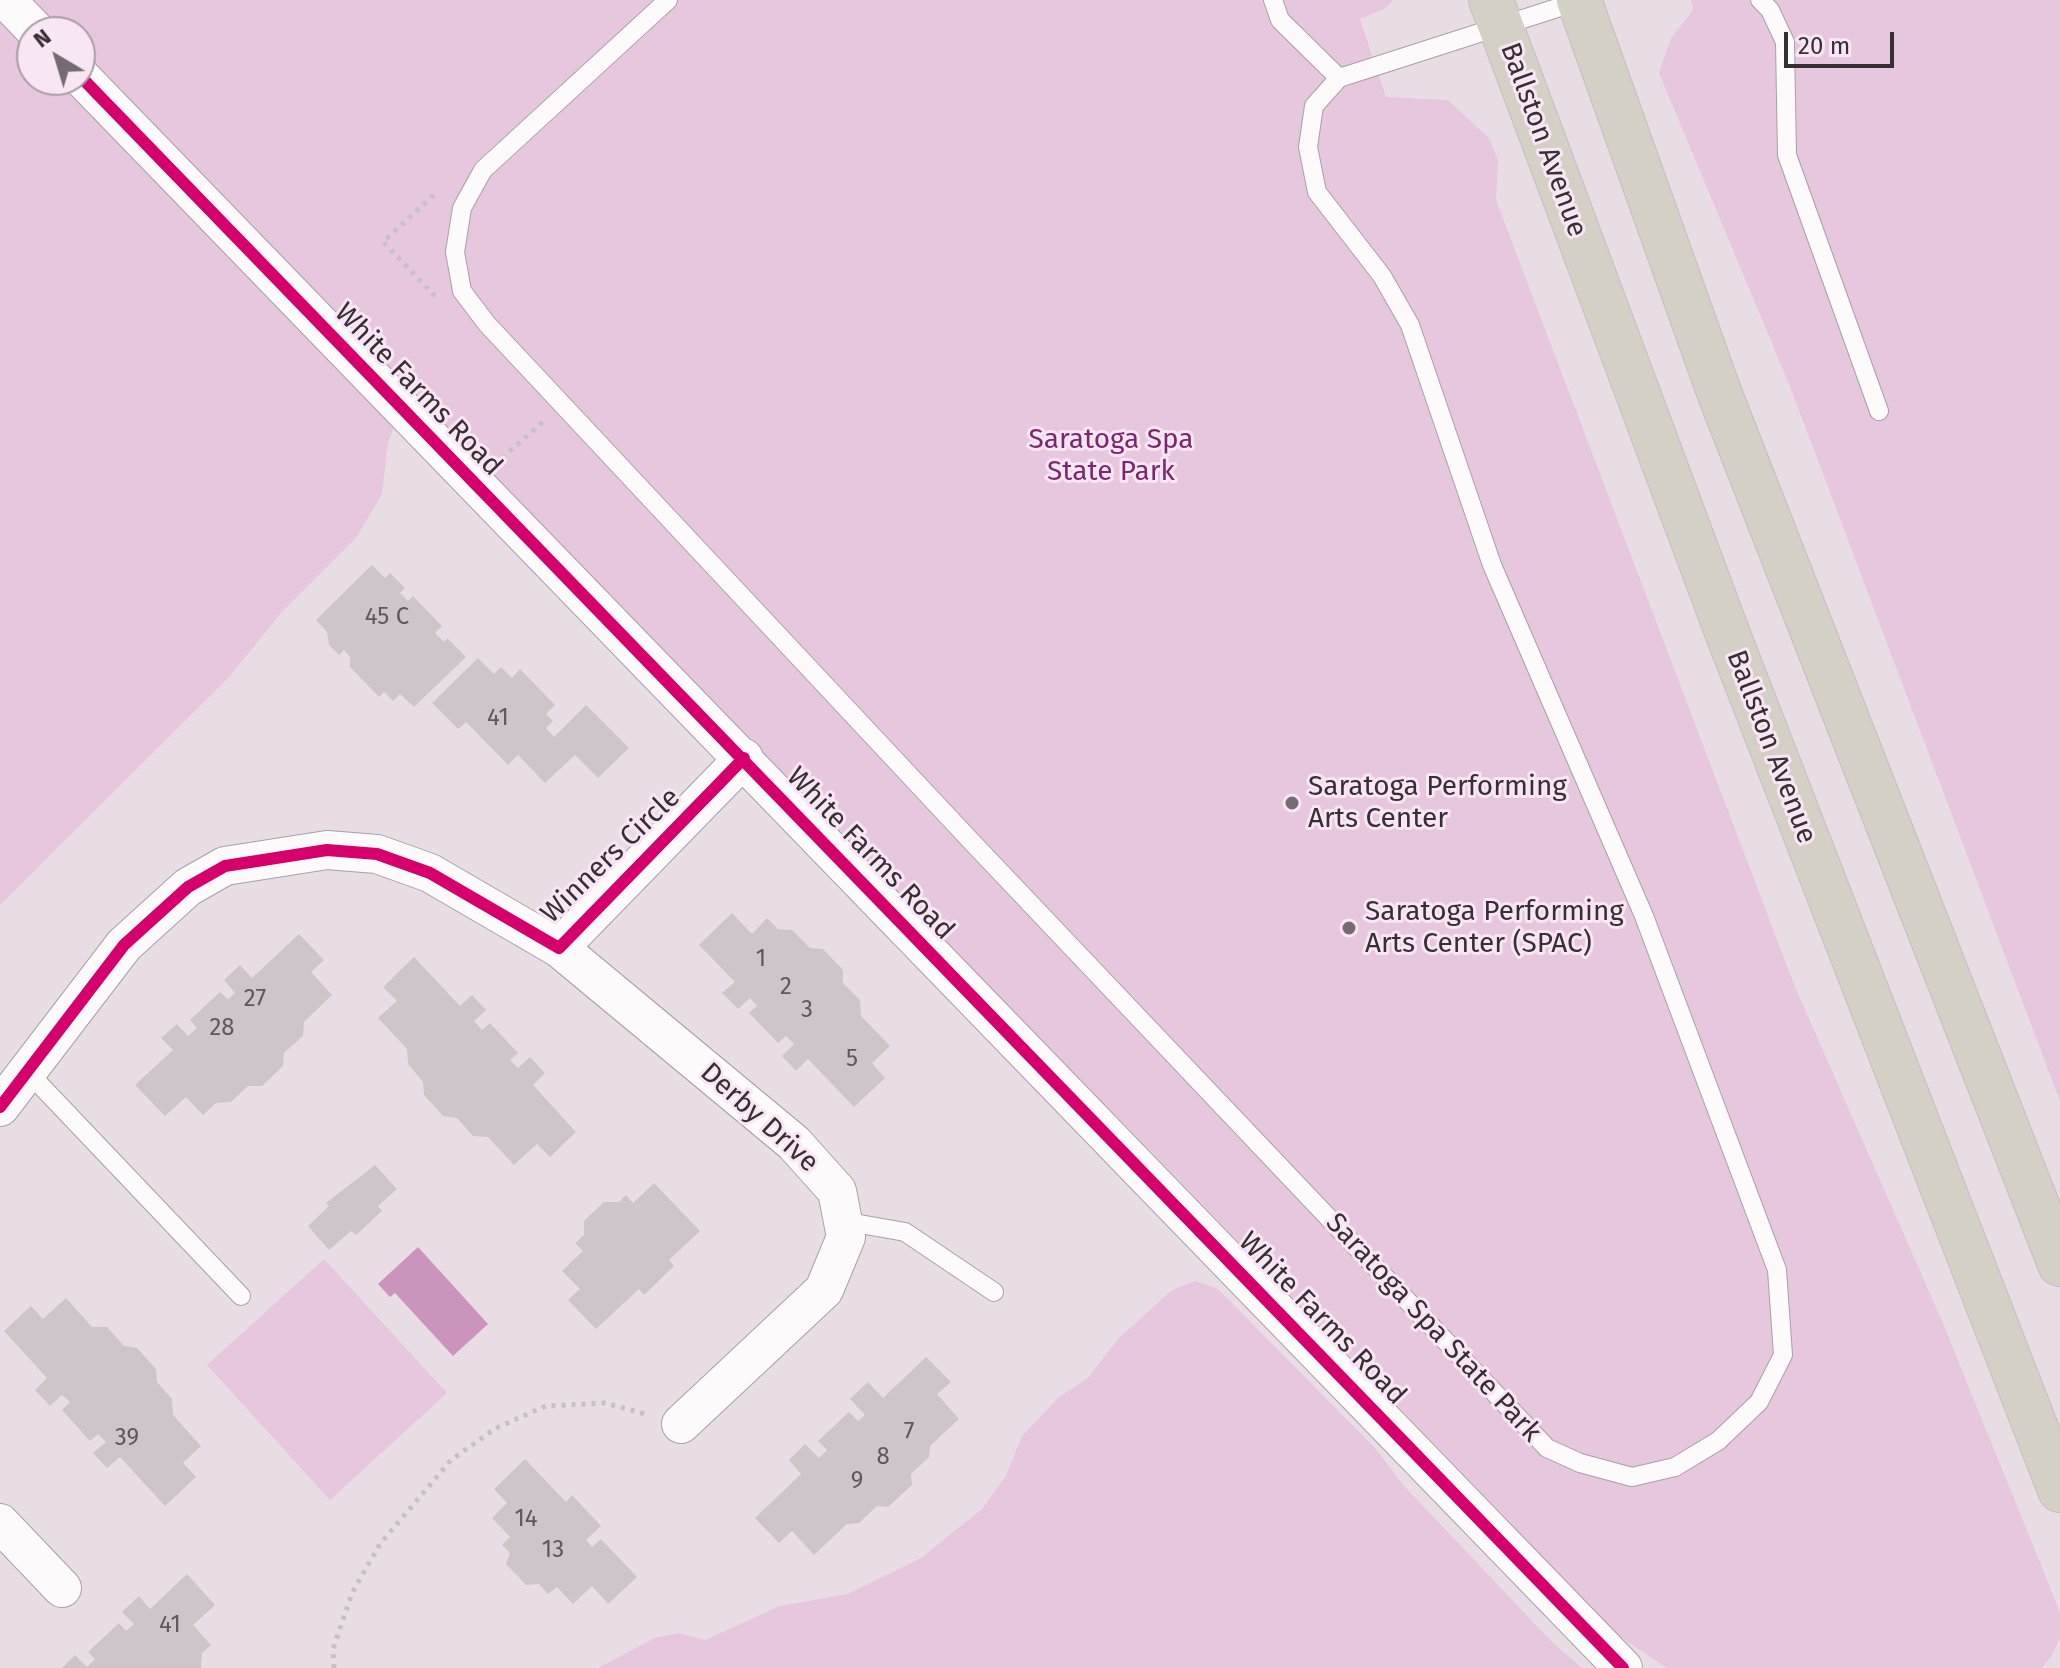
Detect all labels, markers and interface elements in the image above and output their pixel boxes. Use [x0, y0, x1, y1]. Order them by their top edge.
north arrow [16, 16, 96, 96]
scale bar [1788, 16, 1898, 66]
text: N [28, 23, 56, 53]
text: 20 m [1798, 32, 1850, 60]
street label: Ballston Avenue [1492, 38, 1594, 242]
street label: White Farms Road [327, 297, 509, 483]
park label: Saratoga Spa State Park [1028, 423, 1194, 489]
house number: 45 C [365, 603, 409, 631]
street label: Ballston Avenue [1719, 646, 1823, 848]
house number: 41 [487, 704, 509, 732]
street label: White Farms Road [779, 761, 961, 947]
place label: Saratoga Performing Arts Center [1308, 770, 1567, 836]
street label: Winners Circle [535, 781, 687, 931]
marker: Saratoga Performing Arts Center [1283, 794, 1301, 812]
place label: Saratoga Performing Arts Center (SPAC) [1365, 895, 1624, 961]
marker: Saratoga Performing Arts Center (SPAC) [1340, 919, 1358, 937]
house number: 1 [756, 945, 766, 973]
house number: 2 [780, 973, 792, 1001]
house number: 27 [244, 985, 266, 1013]
house number: 3 [801, 996, 813, 1024]
house number: 28 [209, 1014, 235, 1042]
house number: 5 [846, 1045, 858, 1073]
street label: Derby Drive [693, 1056, 825, 1180]
street label: Saratoga Spa State Park [1318, 1207, 1548, 1449]
street label: White Farms Road [1231, 1226, 1413, 1412]
house number: 7 [904, 1418, 914, 1446]
house number: 39 [115, 1424, 139, 1452]
house number: 8 [876, 1443, 890, 1471]
house number: 9 [851, 1467, 863, 1495]
house number: 14 [514, 1505, 538, 1533]
house number: 13 [542, 1536, 564, 1564]
house number: 41 [159, 1611, 181, 1639]

